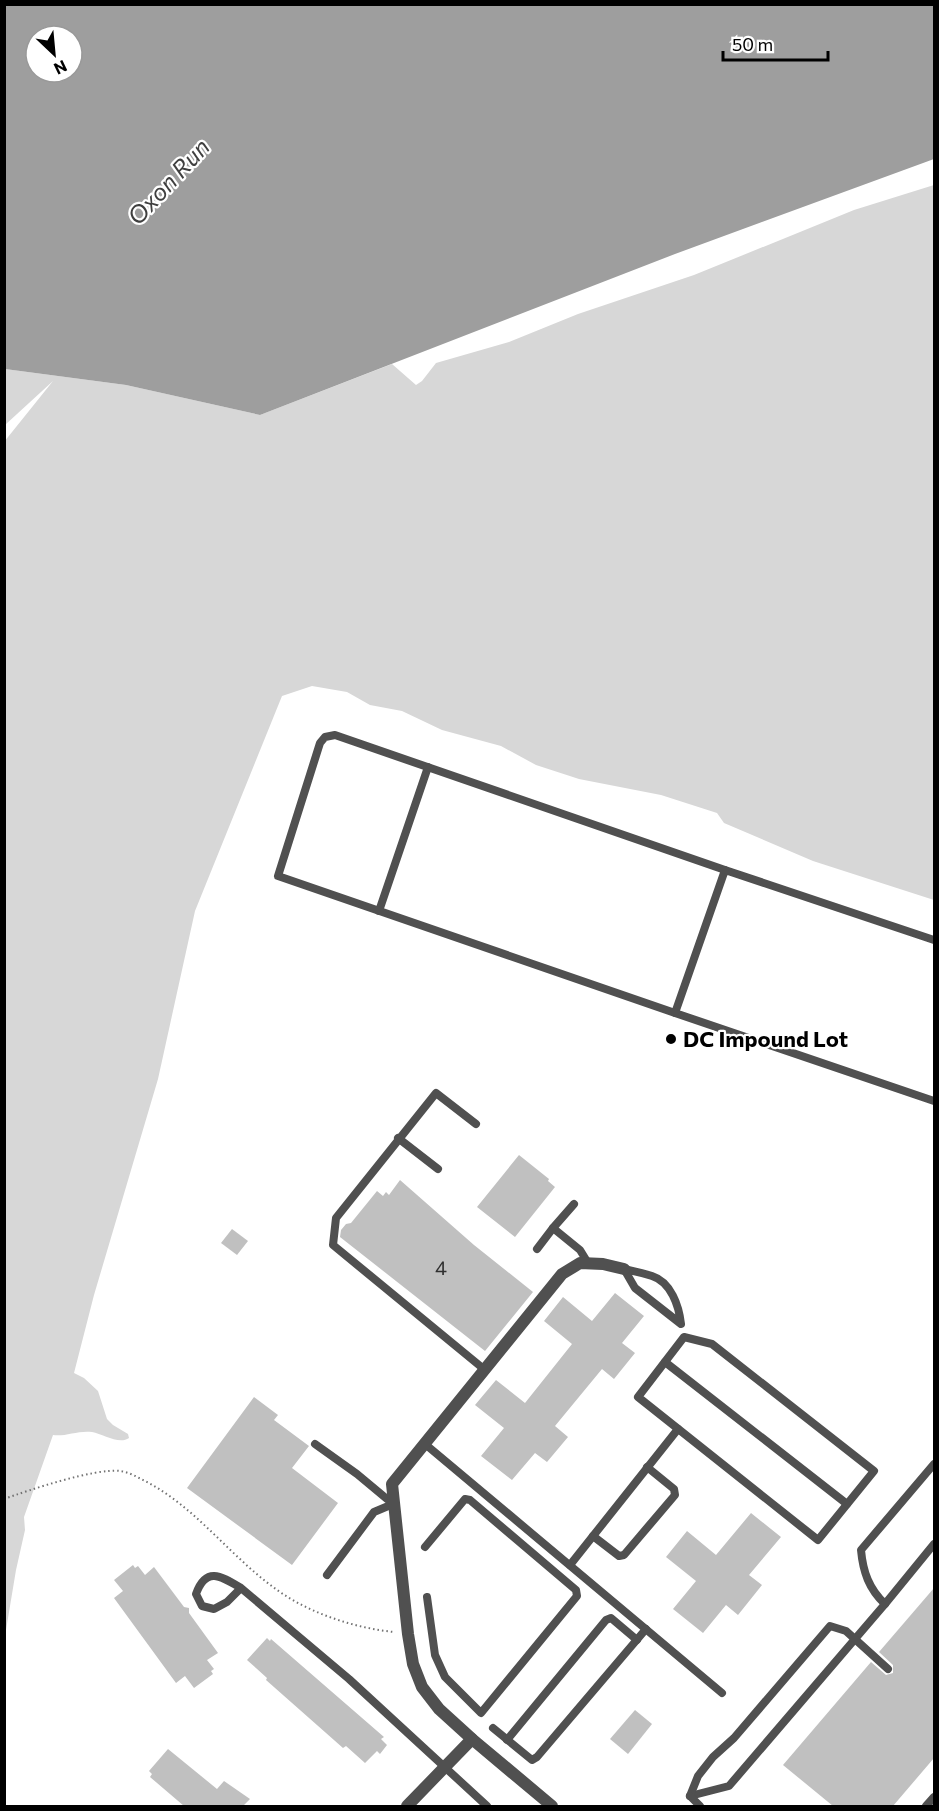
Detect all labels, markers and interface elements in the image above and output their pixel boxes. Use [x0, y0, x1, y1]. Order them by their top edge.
north arrow [24, 24, 84, 84]
scale bar [723, 24, 828, 62]
text: 50 m [732, 33, 773, 55]
text: N [51, 57, 70, 79]
water label: Oxon Run [121, 132, 215, 230]
place label: DC Impound Lot [683, 1025, 848, 1052]
marker: DC Impound Lot [664, 1032, 678, 1046]
house number: 4 [435, 1255, 447, 1279]

